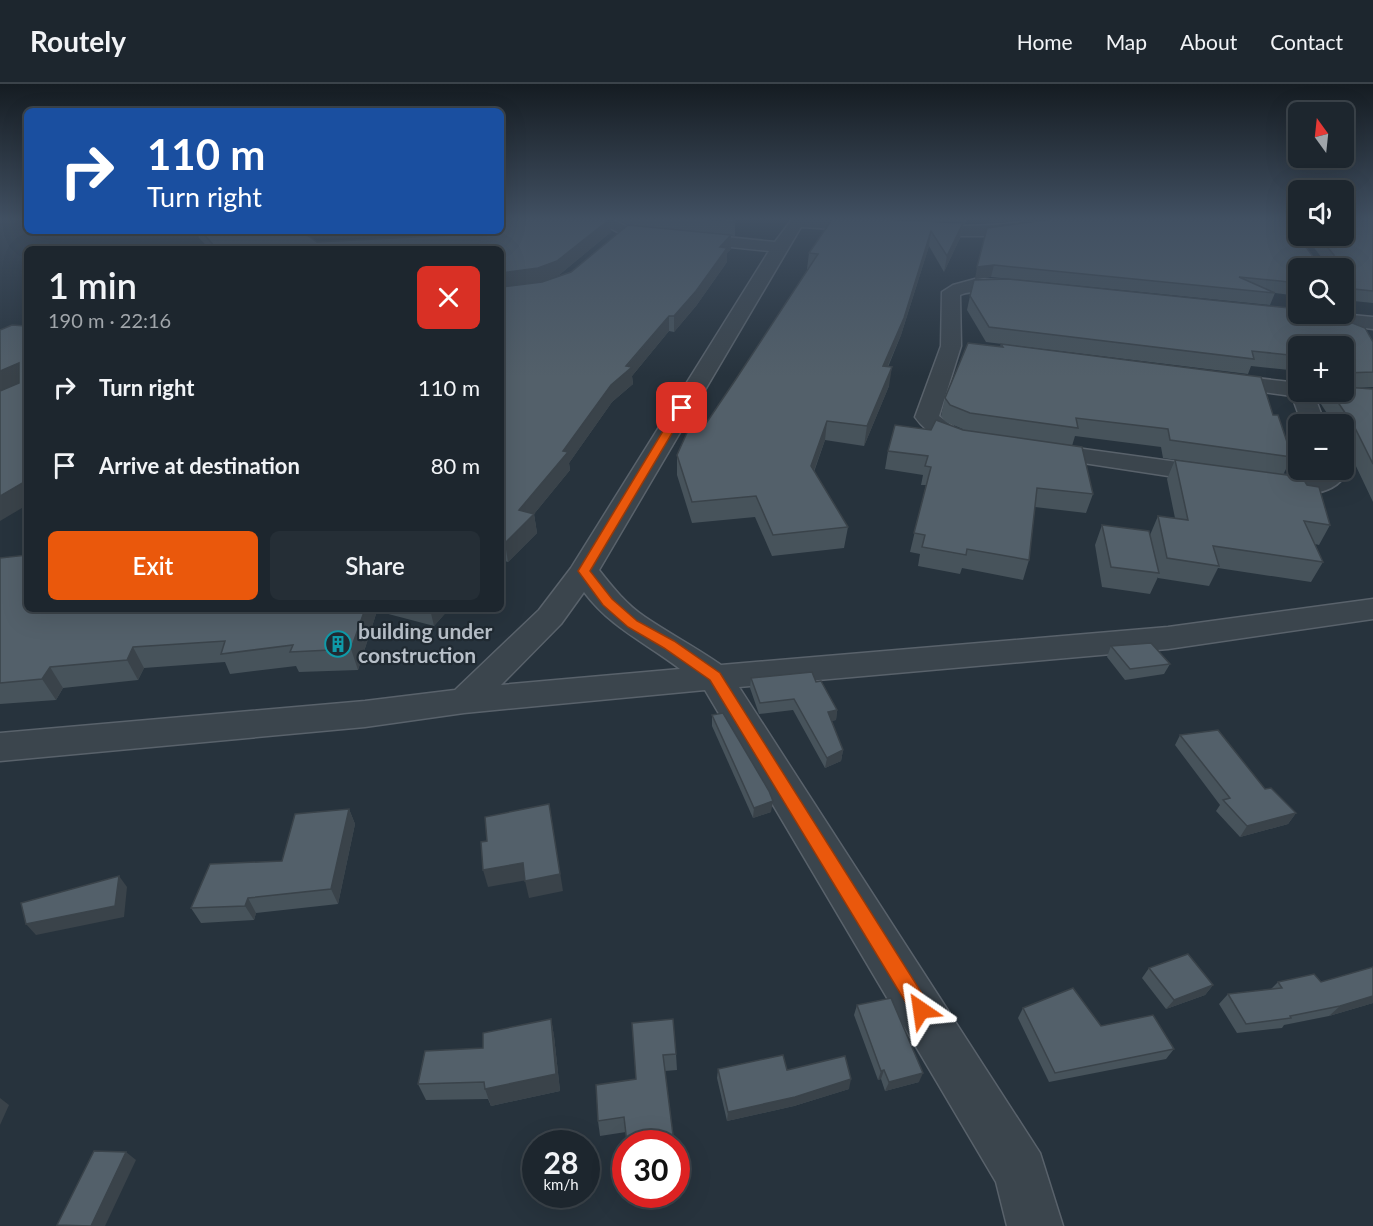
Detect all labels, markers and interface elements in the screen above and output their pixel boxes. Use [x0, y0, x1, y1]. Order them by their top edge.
text: Routely [30, 24, 126, 58]
text: Home [1017, 29, 1073, 54]
text: Map [1106, 29, 1147, 54]
text: About [1180, 29, 1237, 54]
text: Contact [1270, 29, 1343, 54]
north arrow [1288, 102, 1354, 168]
map controls [1288, 102, 1354, 480]
text: 110 m [147, 129, 265, 179]
icon: right [48, 132, 126, 210]
text: Turn right [147, 180, 262, 213]
button: sound [1288, 180, 1354, 246]
button: search [1288, 258, 1354, 324]
text: 1 min [48, 263, 137, 307]
button: close [417, 266, 480, 329]
text: 190 m · 22:16 [48, 308, 171, 332]
button: + [1288, 336, 1354, 402]
icon: right [48, 371, 81, 404]
text: Turn right [99, 374, 194, 401]
text: 110 m [418, 374, 480, 401]
pin [656, 382, 707, 433]
icon: arrive [665, 391, 698, 424]
button: − [1288, 414, 1354, 480]
icon: arrive [48, 449, 81, 482]
text: Arrive at destination [99, 452, 300, 479]
text: 80 m [431, 452, 480, 479]
button: Exit [48, 531, 258, 600]
button: Share [270, 531, 480, 600]
place label: building under construction [358, 618, 492, 667]
building icon: building under construction [323, 629, 353, 659]
position arrow [889, 978, 953, 1042]
speed limit sign: 30 [612, 1130, 690, 1208]
text: 28 [544, 1144, 578, 1180]
text: km/h [543, 1175, 579, 1193]

